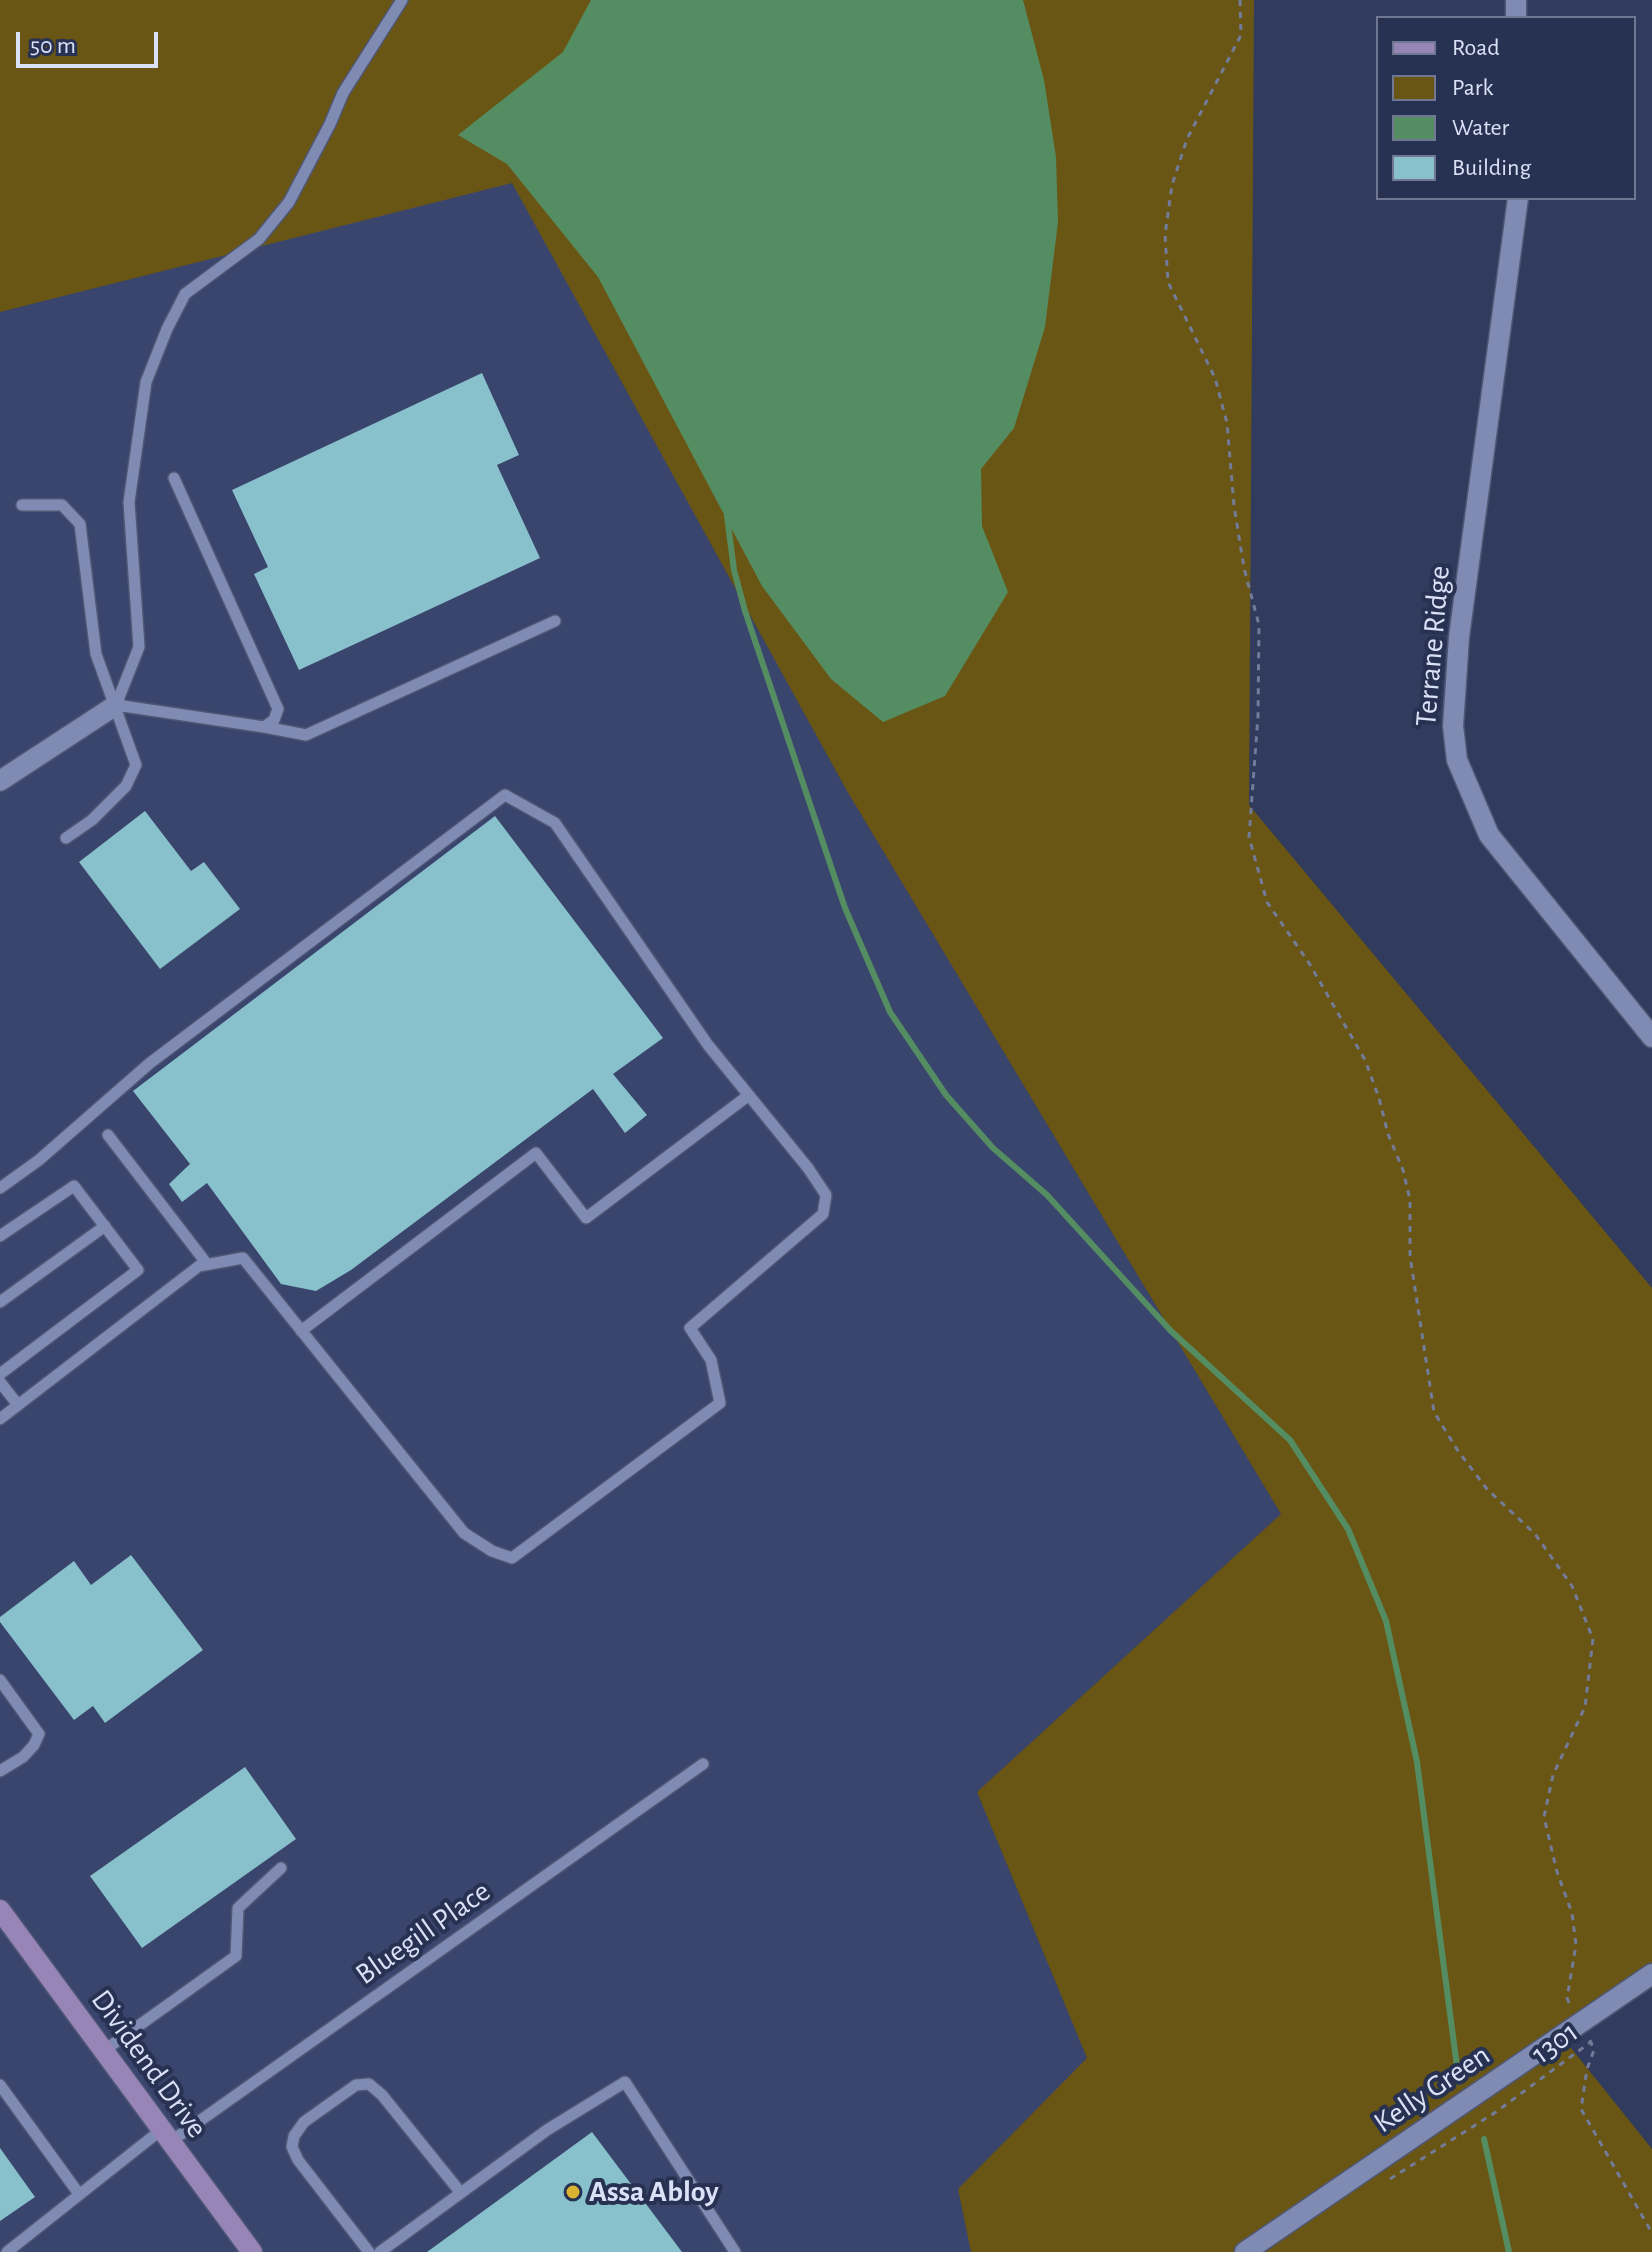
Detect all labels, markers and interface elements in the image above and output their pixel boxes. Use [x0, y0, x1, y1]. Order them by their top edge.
scale bar [20, 16, 162, 66]
legend [1376, 16, 1636, 200]
text: 50 m [30, 34, 76, 58]
text: Road [1452, 36, 1500, 60]
text: Park [1452, 76, 1493, 100]
text: Water [1452, 116, 1509, 140]
text: Building [1452, 156, 1531, 180]
street label: Terrane Ridge [1408, 564, 1458, 728]
street label: Bluegill Place [349, 1873, 497, 1993]
street label: Dividend Drive [83, 1983, 215, 2145]
street label: 1301 [1525, 2014, 1585, 2072]
street label: Kelly Green [1367, 2037, 1497, 2141]
place label: Assa Abloy [589, 2174, 719, 2210]
marker: Assa Abloy [564, 2183, 582, 2201]

